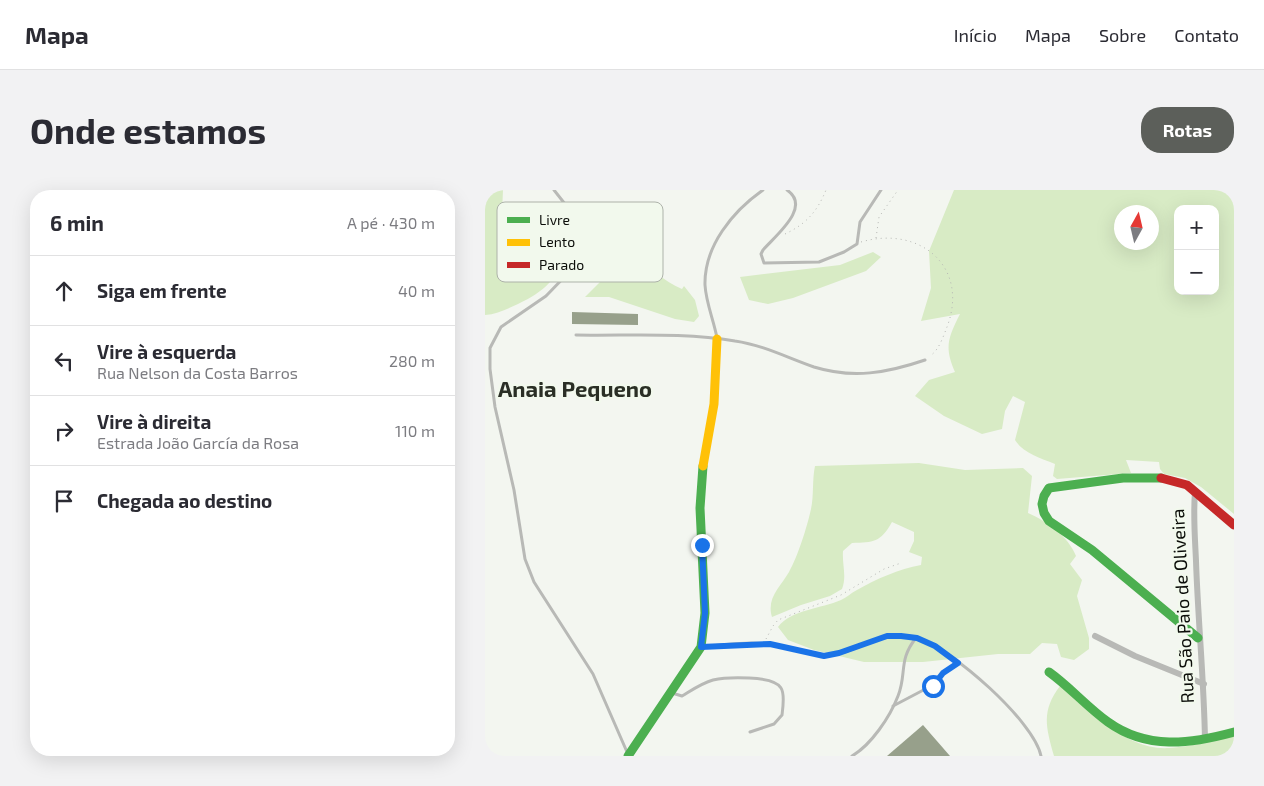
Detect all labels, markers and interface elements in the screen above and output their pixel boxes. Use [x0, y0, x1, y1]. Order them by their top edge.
text: Mapa [25, 20, 89, 49]
text: Início [954, 24, 997, 46]
text: Mapa [1025, 24, 1071, 46]
text: Sobre [1099, 24, 1146, 46]
text: Contato [1174, 24, 1239, 46]
button: Rotas [1141, 107, 1234, 153]
text: Onde estamos [30, 109, 266, 151]
legend [497, 202, 663, 282]
north arrow [1114, 205, 1159, 250]
map controls [1174, 205, 1219, 295]
button: + [1174, 205, 1219, 250]
text: 6 min [50, 210, 104, 235]
text: Livre [539, 211, 570, 228]
text: A pé · 430 m [347, 213, 435, 232]
text: Lento [539, 233, 575, 250]
button: − [1174, 250, 1219, 295]
text: Parado [539, 256, 584, 273]
icon: ahead [50, 277, 78, 305]
text: Siga em frente [97, 279, 227, 302]
text: 40 m [398, 281, 435, 300]
text: Vire à esquerda [97, 340, 236, 363]
icon: left [50, 347, 78, 375]
text: 280 m [389, 351, 435, 370]
text: Rua Nelson da Costa Barros [97, 363, 298, 382]
district label: Anaia Pequeno [498, 375, 652, 401]
text: Vire à direita [97, 410, 211, 433]
icon: right [50, 417, 78, 445]
text: 110 m [395, 421, 435, 440]
text: Estrada João García da Rosa [97, 433, 299, 452]
icon: arrive [50, 487, 78, 515]
text: Chegada ao destino [97, 489, 272, 512]
street label: Rua São Paio de Oliveira [1166, 508, 1198, 704]
route end [691, 534, 714, 557]
route start [922, 675, 945, 698]

